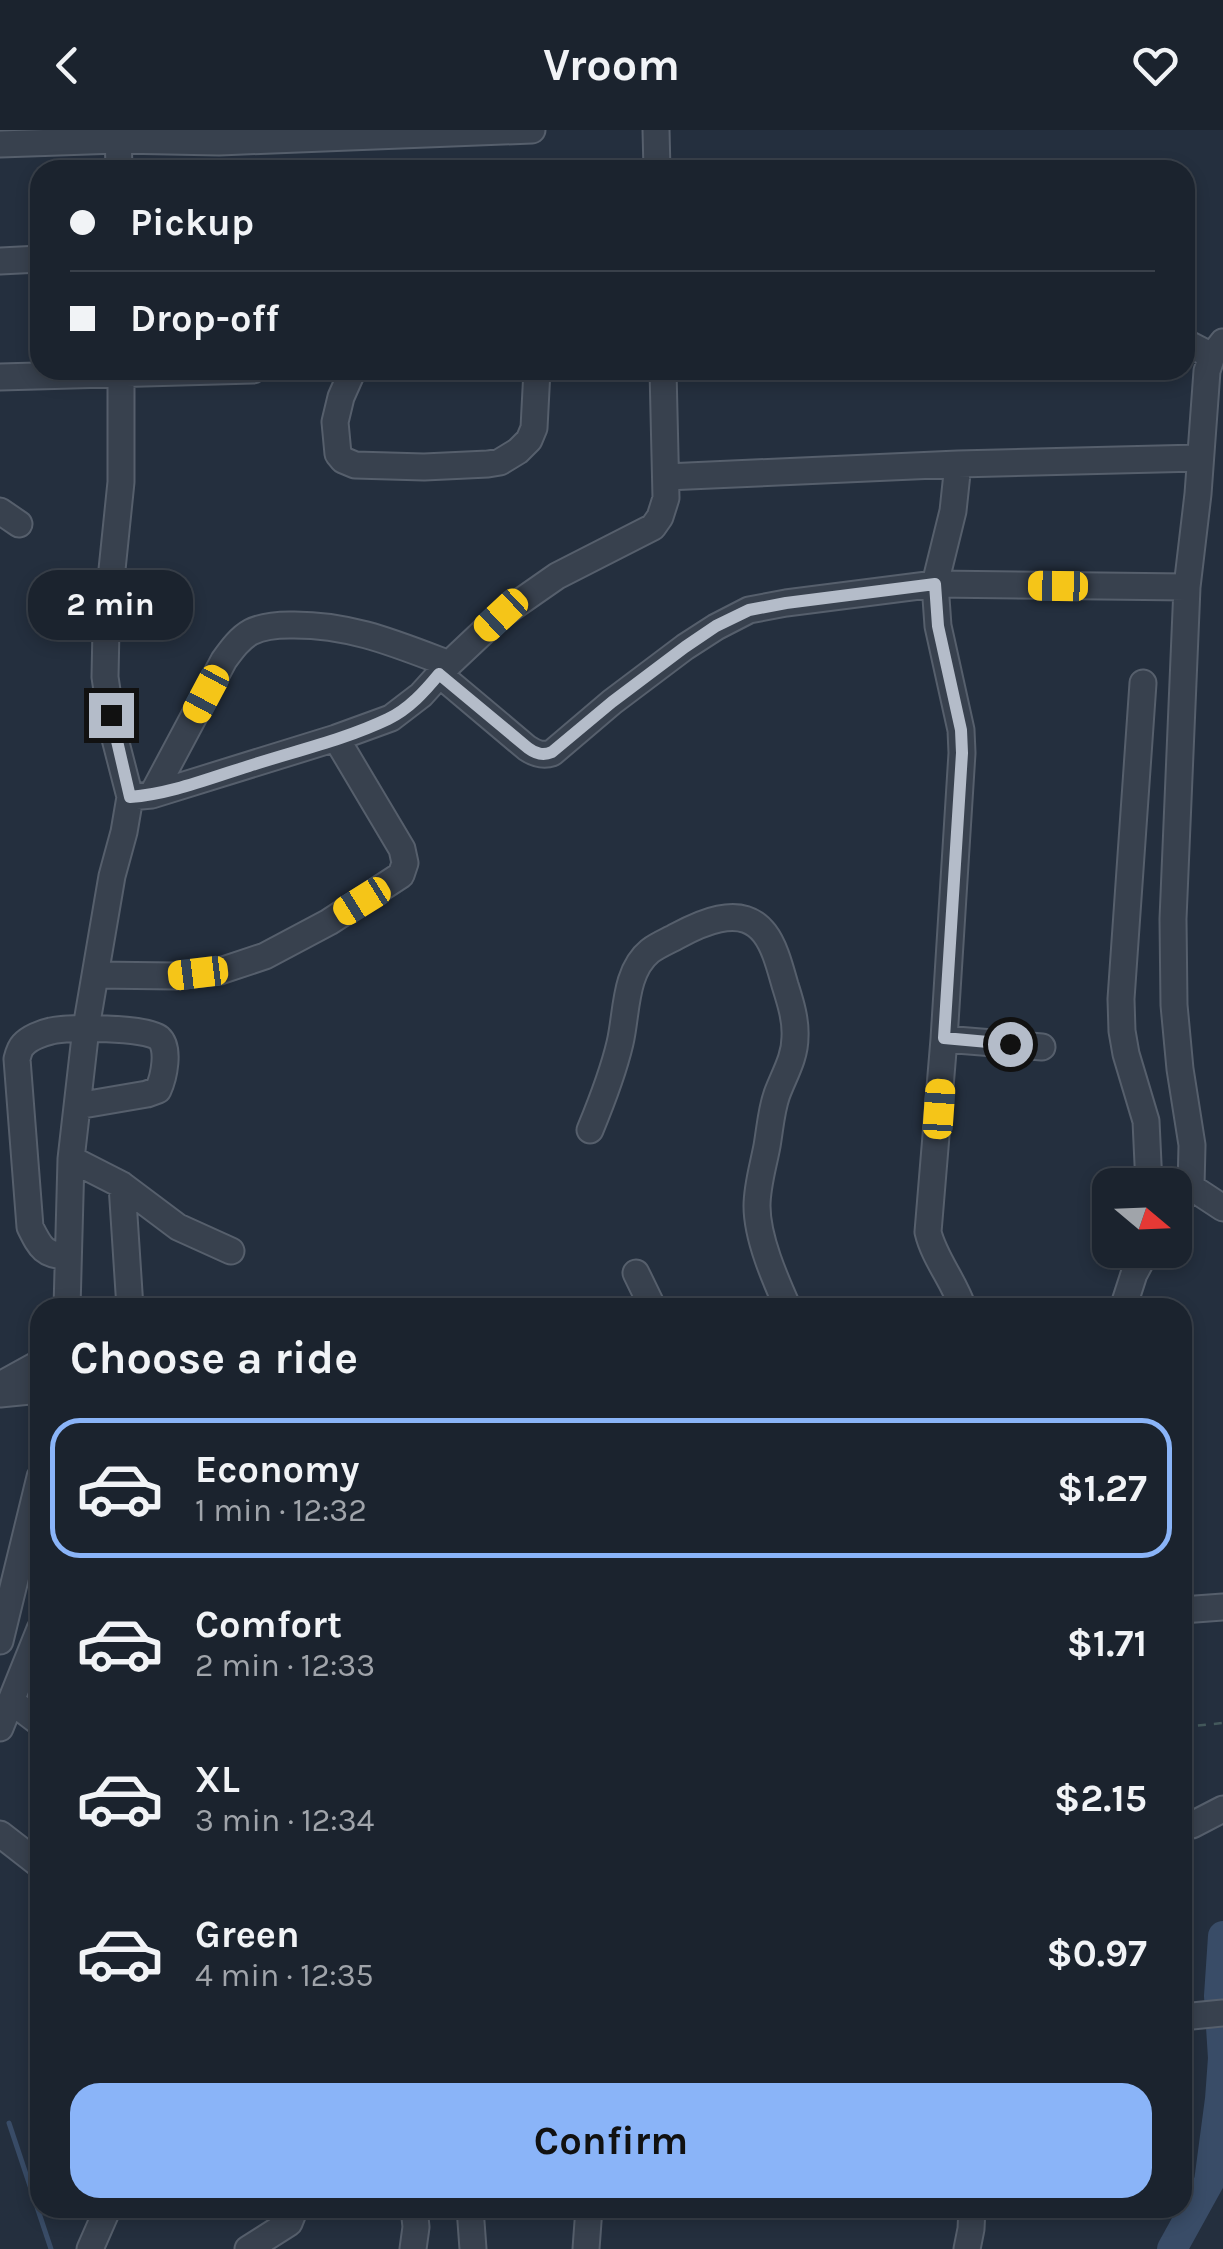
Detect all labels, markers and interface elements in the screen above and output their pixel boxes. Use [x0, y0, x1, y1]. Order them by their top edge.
icon: back [40, 38, 95, 93]
icon: heart [1128, 38, 1183, 93]
text: Vroom [543, 39, 680, 91]
text: Pickup [130, 200, 254, 245]
text: Drop-off [130, 296, 279, 341]
callout: 2 min [28, 570, 194, 640]
car [1028, 570, 1088, 602]
car [469, 584, 533, 646]
text: 2 min [66, 586, 155, 623]
car [179, 660, 233, 728]
route end [89, 693, 134, 738]
car [329, 872, 395, 930]
car [166, 954, 230, 992]
route start [988, 1022, 1033, 1067]
car [922, 1078, 956, 1140]
north arrow [1092, 1168, 1192, 1268]
map controls [1092, 1168, 1192, 1268]
text: Choose a ride [70, 1332, 358, 1384]
icon: car [75, 1443, 165, 1533]
text: Economy [195, 1447, 359, 1492]
text: $1.27 [1057, 1466, 1147, 1511]
text: 1 min · 12:32 [195, 1492, 367, 1529]
icon: car [75, 1598, 165, 1688]
text: Comfort [195, 1602, 342, 1647]
text: $1.71 [1067, 1621, 1147, 1666]
text: 2 min · 12:33 [195, 1647, 375, 1684]
icon: car [75, 1753, 165, 1843]
text: XL [195, 1757, 240, 1802]
text: $2.15 [1054, 1776, 1147, 1821]
text: 3 min · 12:34 [195, 1802, 374, 1839]
icon: car [75, 1908, 165, 1998]
text: Green [195, 1912, 300, 1957]
text: $0.97 [1047, 1931, 1147, 1976]
text: 4 min · 12:35 [195, 1957, 374, 1994]
button: Confirm [70, 2083, 1152, 2198]

